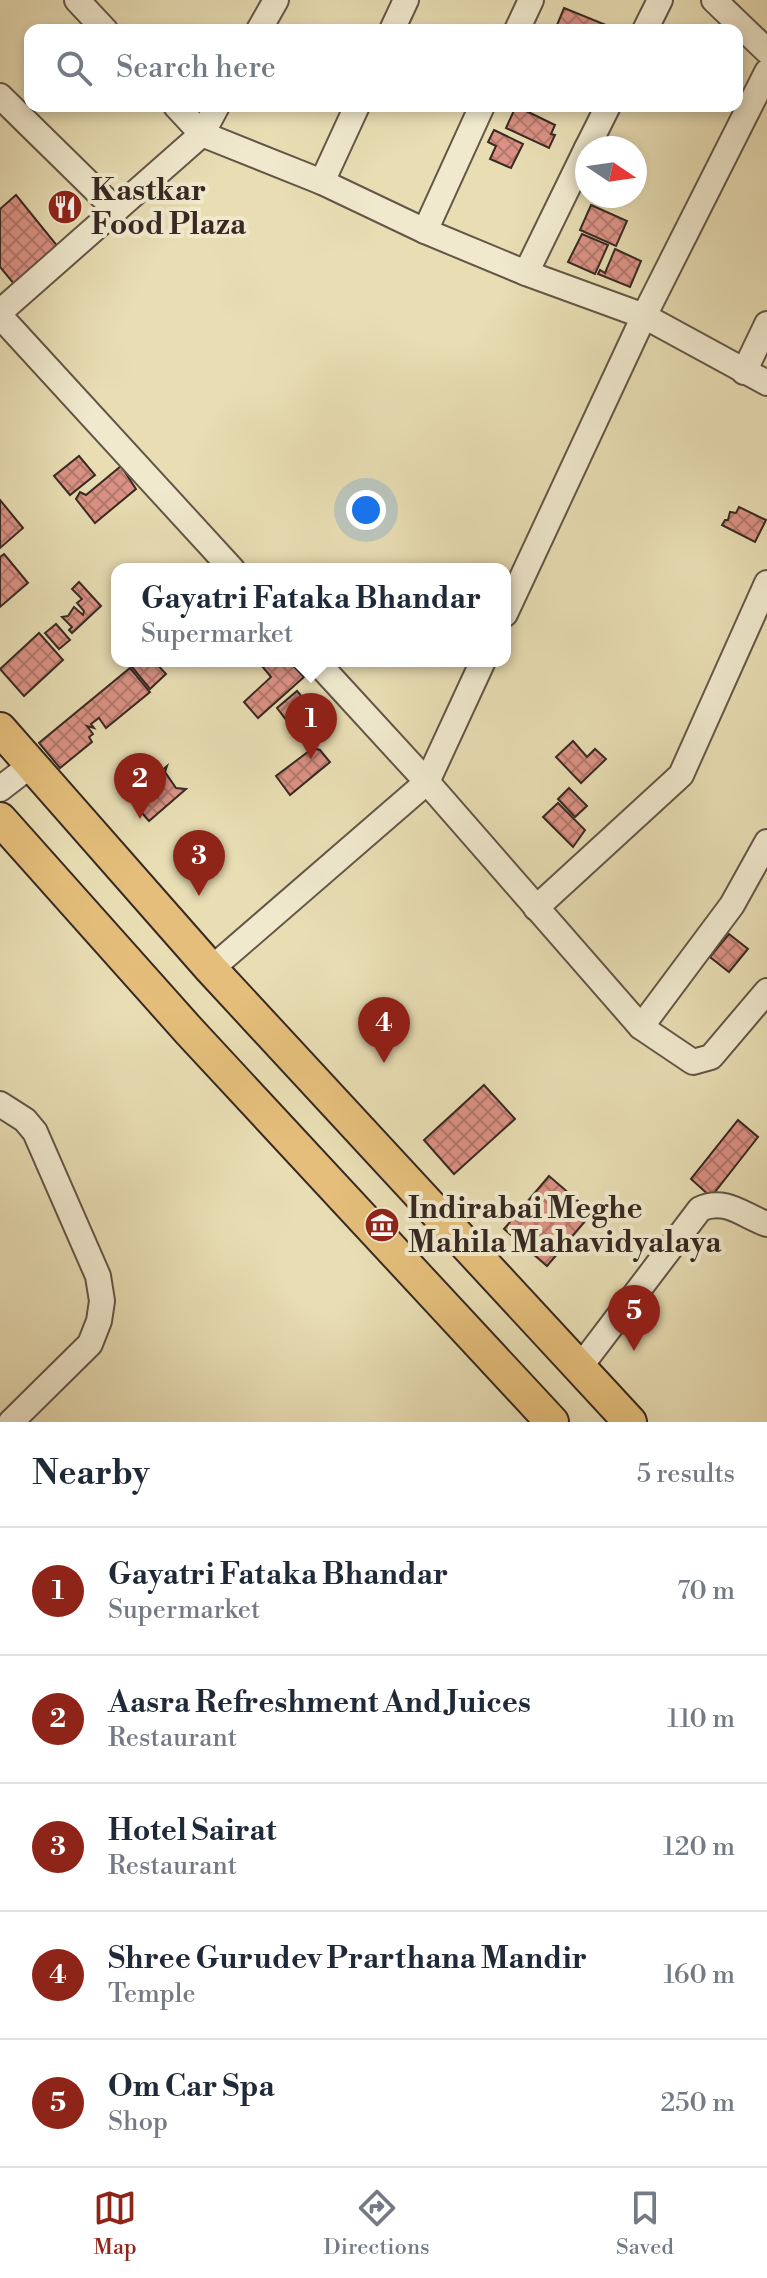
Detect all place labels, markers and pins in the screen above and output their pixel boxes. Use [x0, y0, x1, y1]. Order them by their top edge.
place label: Kastkar Food Plaza [91, 172, 247, 244]
restaurant icon: Kastkar Food Plaza [46, 188, 84, 226]
pin: 1 [285, 693, 337, 759]
pin: 2 [114, 753, 166, 819]
pin: 3 [173, 830, 225, 896]
pin: 4 [358, 997, 410, 1063]
place label: Indirabai Meghe Mahila Mahavidyalaya [408, 1190, 722, 1262]
museum icon: Indirabai Meghe Mahila Mahavidyalaya [363, 1206, 401, 1244]
pin: 5 [608, 1285, 660, 1351]

